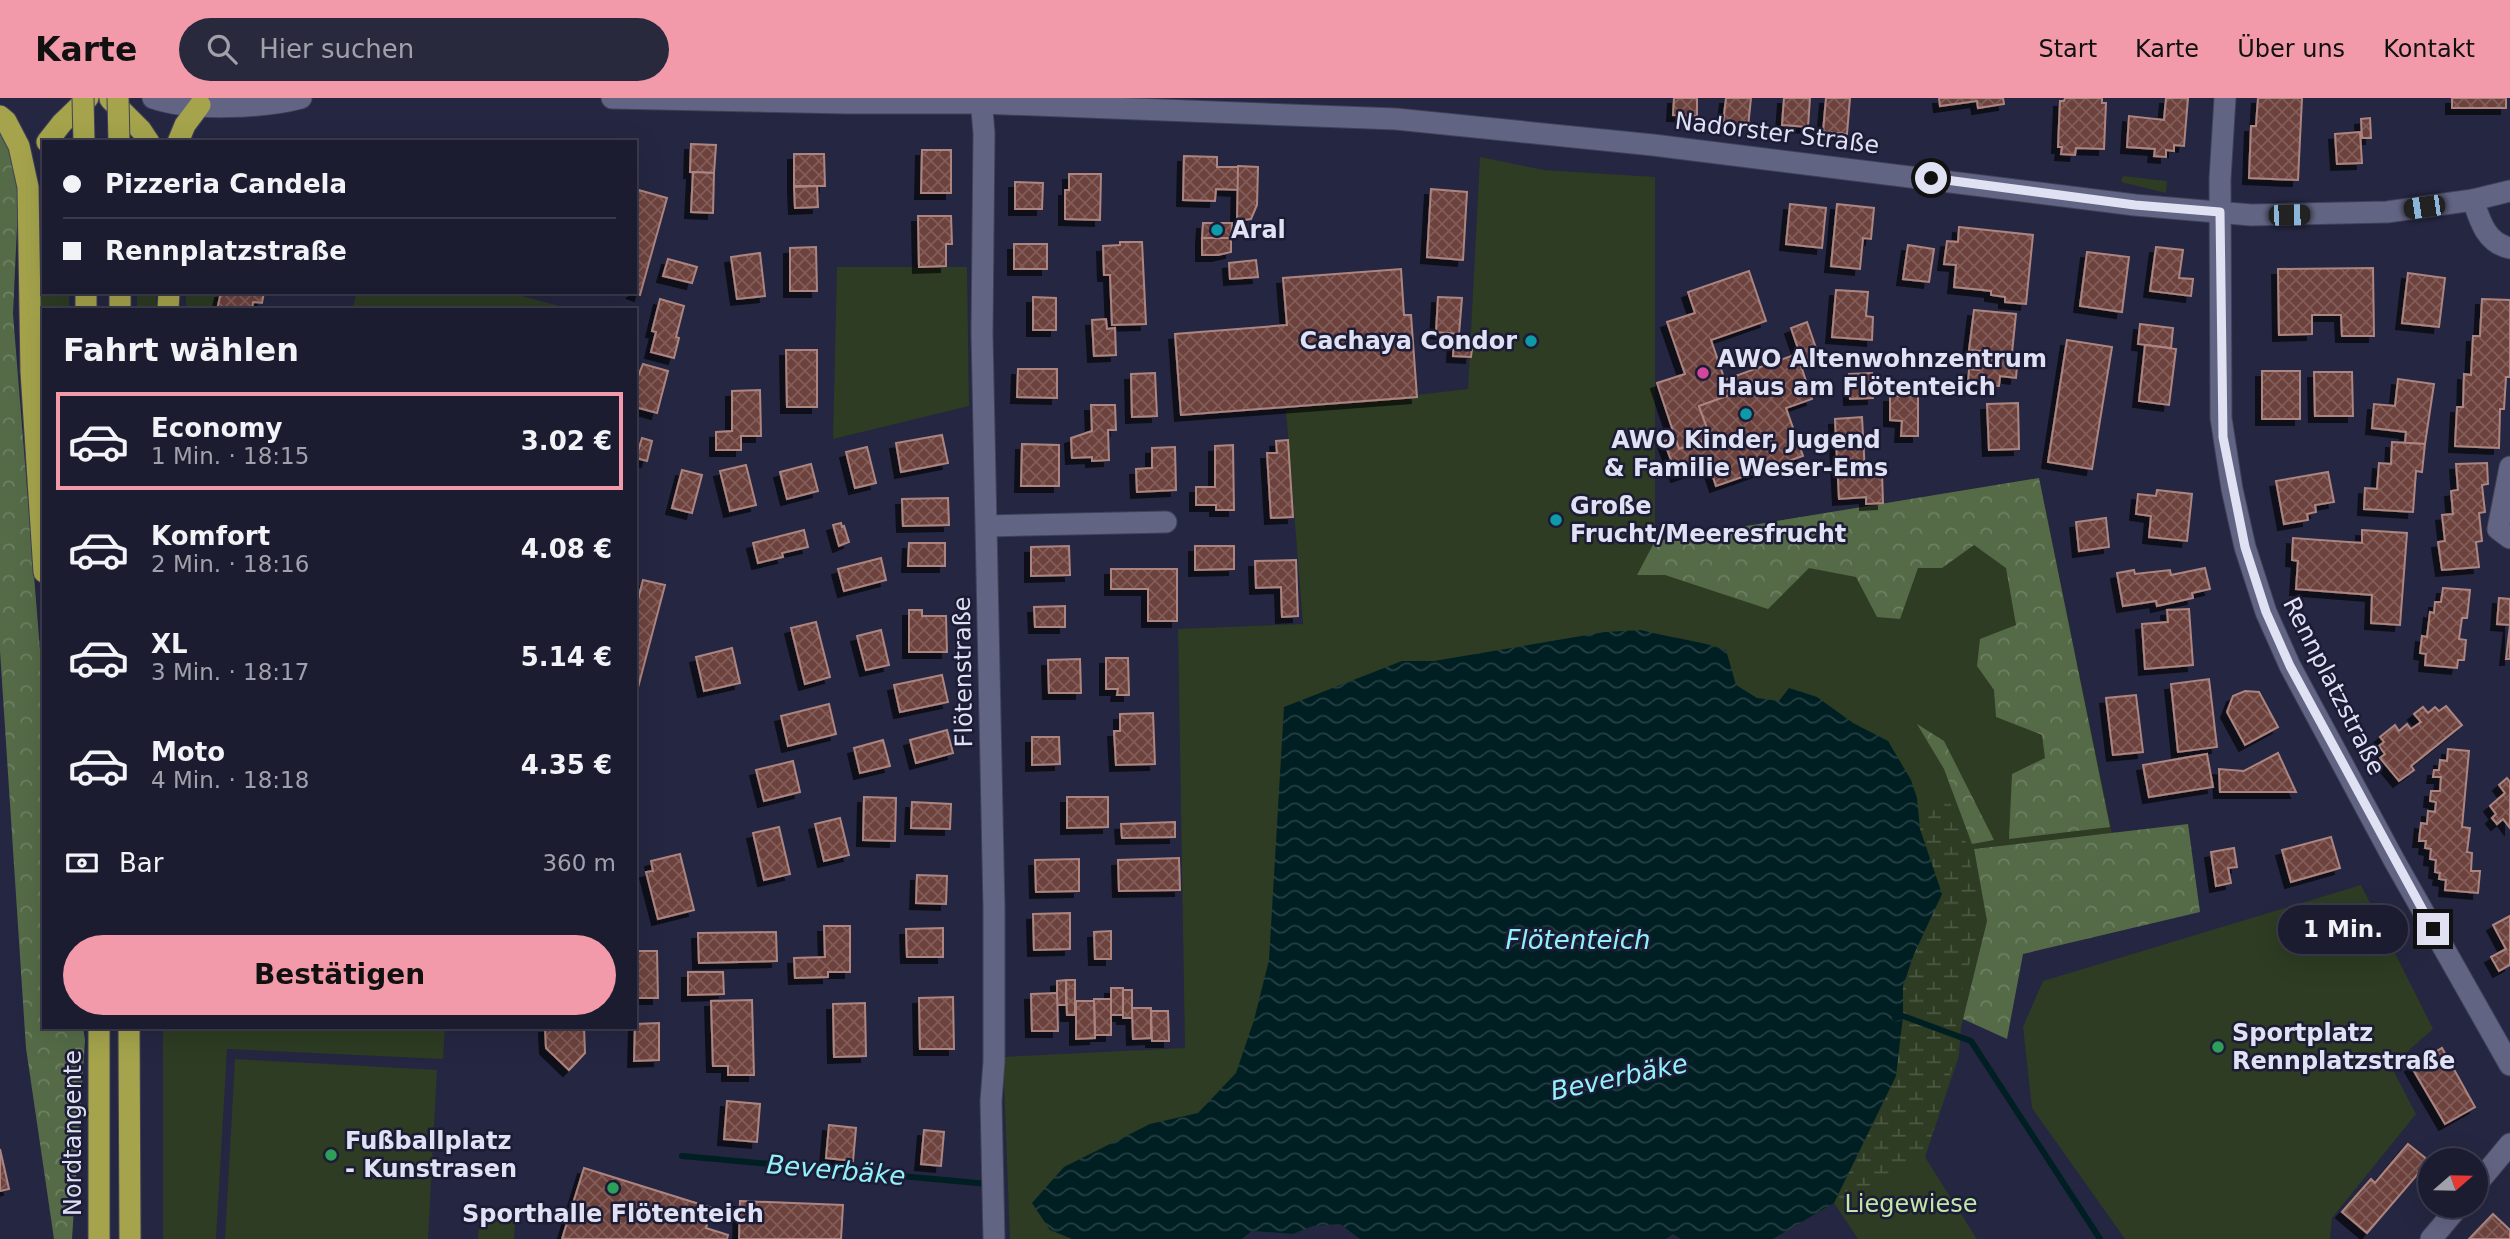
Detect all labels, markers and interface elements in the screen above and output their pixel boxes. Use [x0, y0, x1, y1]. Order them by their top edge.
search box [179, 18, 669, 81]
text: Karte [35, 30, 137, 69]
icon: search [203, 30, 241, 68]
text: Hier suchen [259, 34, 414, 64]
text: Start [2038, 35, 2097, 63]
text: Karte [2135, 35, 2199, 63]
text: Über uns [2237, 35, 2345, 63]
text: Kontakt [2383, 35, 2475, 63]
street label: Nadorster Straße [1673, 107, 1881, 159]
route start [1915, 162, 1947, 194]
text: Pizzeria Candela [105, 169, 347, 199]
car [2402, 194, 2447, 220]
car [2268, 204, 2311, 226]
place label: Aral [1231, 216, 1286, 244]
marker: Aral [1209, 222, 1225, 238]
text: Rennplatzstraße [105, 236, 347, 266]
place label: Cachaya Condor [1300, 327, 1517, 355]
text: Fahrt wählen [63, 331, 299, 369]
marker: Cachaya Condor [1523, 333, 1539, 349]
place label: AWO Altenwohnzentrum Haus am Flötenteich [1717, 345, 2047, 401]
marker: AWO Altenwohnzentrum Haus am Flötenteich [1695, 365, 1711, 381]
marker: AWO Kinder, Jugend & Familie Weser-Ems [1738, 406, 1754, 422]
icon: car [67, 410, 130, 473]
text: Economy [151, 413, 282, 443]
text: 3.02 € [521, 426, 612, 456]
place label: AWO Kinder, Jugend & Familie Weser-Ems [1604, 426, 1888, 482]
text: 1 Min. · 18:15 [151, 443, 309, 469]
place label: Große Frucht/Meeresfrucht [1570, 492, 1846, 548]
marker: Große Frucht/Meeresfrucht [1548, 512, 1564, 528]
icon: car [67, 518, 130, 581]
text: Komfort [151, 521, 270, 551]
text: 4.08 € [521, 534, 612, 564]
text: 2 Min. · 18:16 [151, 551, 309, 577]
street label: Rennplatzstraße [2277, 592, 2391, 780]
street label: Flötenstraße [948, 596, 978, 748]
icon: car [67, 626, 130, 689]
text: XL [151, 629, 188, 659]
text: 5.14 € [521, 642, 612, 672]
text: 3 Min. · 18:17 [151, 659, 309, 685]
icon: car [67, 734, 130, 797]
text: Moto [151, 737, 225, 767]
text: 4.35 € [521, 750, 612, 780]
text: 4 Min. · 18:18 [151, 767, 309, 793]
icon: cash [63, 844, 101, 882]
text: Bar [119, 848, 163, 878]
text: 360 m [542, 850, 616, 876]
callout: 1 Min. [2279, 904, 2408, 954]
route end [2417, 913, 2449, 945]
text: 1 Min. [2303, 916, 2383, 942]
water label: Flötenteich [1506, 925, 1650, 955]
button: Bestätigen [63, 935, 616, 1015]
place label: Sportplatz Rennplatzstraße [2232, 1019, 2455, 1075]
marker: Sportplatz Rennplatzstraße [2210, 1039, 2226, 1055]
water label: Beverbäke [1548, 1048, 1690, 1106]
street label: Nordtangente [59, 1050, 87, 1216]
place label: Fußballplatz - Kunstrasen [345, 1127, 517, 1183]
marker: Fußballplatz - Kunstrasen [323, 1147, 339, 1163]
north arrow [2418, 1148, 2488, 1218]
map controls [2418, 1148, 2488, 1218]
water label: Beverbäke [765, 1149, 907, 1191]
marker: Sporthalle Flötenteich [605, 1180, 621, 1196]
park label: Liegewiese [1844, 1190, 1978, 1218]
place label: Sporthalle Flötenteich [462, 1200, 764, 1228]

